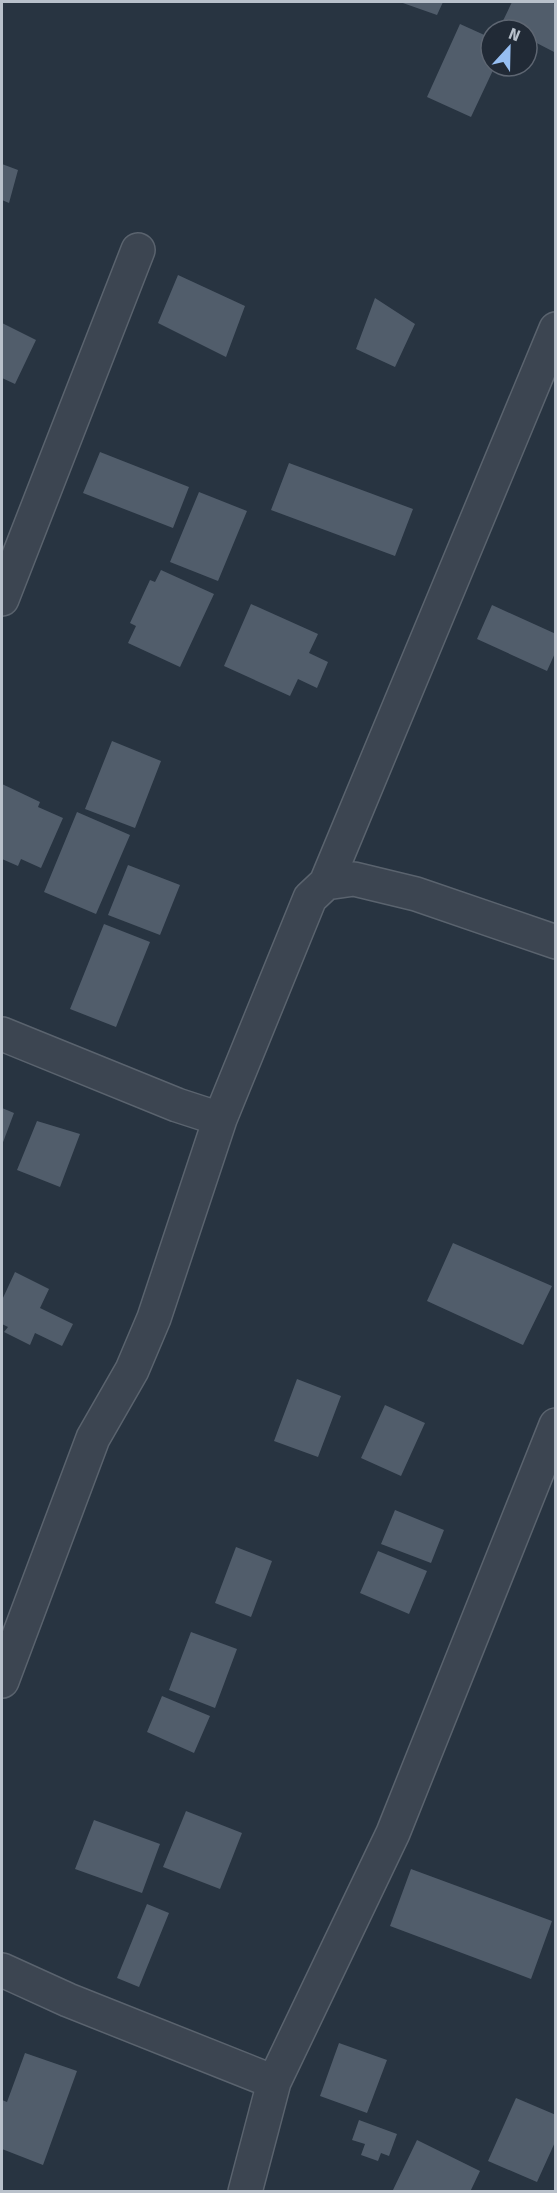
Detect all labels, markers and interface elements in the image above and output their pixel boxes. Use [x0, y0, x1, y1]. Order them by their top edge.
north arrow [479, 18, 539, 78]
text: N [506, 24, 523, 45]

